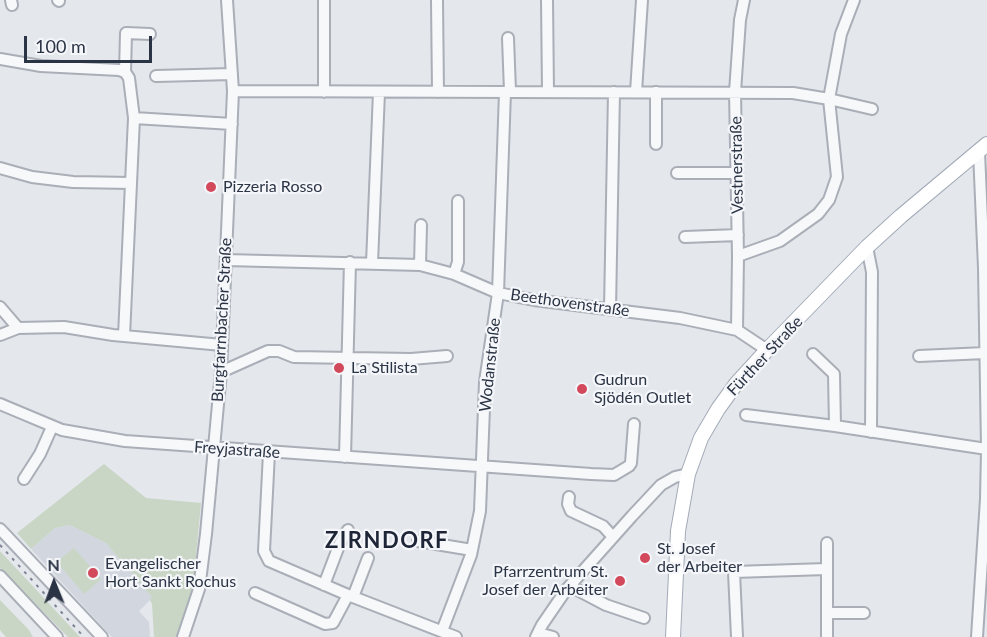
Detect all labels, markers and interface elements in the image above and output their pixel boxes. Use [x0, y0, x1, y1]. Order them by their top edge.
scale bar [27, 24, 154, 62]
text: 100 m [35, 35, 86, 57]
street label: Vestnerstraße [727, 116, 747, 214]
place label: Pizzeria Rosso [223, 177, 322, 197]
marker: Pizzeria Rosso [204, 180, 218, 194]
street label: Burgfarrnbacher Straße [208, 237, 236, 403]
street label: Beethovenstraße [509, 285, 631, 321]
street label: Fürther Straße [723, 312, 807, 400]
street label: Wodanstraße [476, 317, 504, 413]
place label: La Stilista [351, 358, 418, 378]
marker: La Stilista [332, 361, 346, 375]
place label: Gudrun Sjödén Outlet [594, 370, 691, 408]
marker: Gudrun Sjödén Outlet [575, 382, 589, 396]
street label: Freyjastraße [193, 437, 281, 463]
district label: ZIRNDORF [325, 528, 449, 554]
place label: St. Josef der Arbeiter [657, 539, 742, 577]
marker: St. Josef der Arbeiter [638, 551, 652, 565]
north arrow [24, 553, 84, 613]
place label: Evangelischer Hort Sankt Rochus [105, 554, 236, 592]
text: N [47, 555, 60, 574]
place label: Pfarrzentrum St. Josef der Arbeiter [482, 562, 608, 600]
marker: Evangelischer Hort Sankt Rochus [86, 566, 100, 580]
marker: Pfarrzentrum St. Josef der Arbeiter [613, 574, 627, 588]

